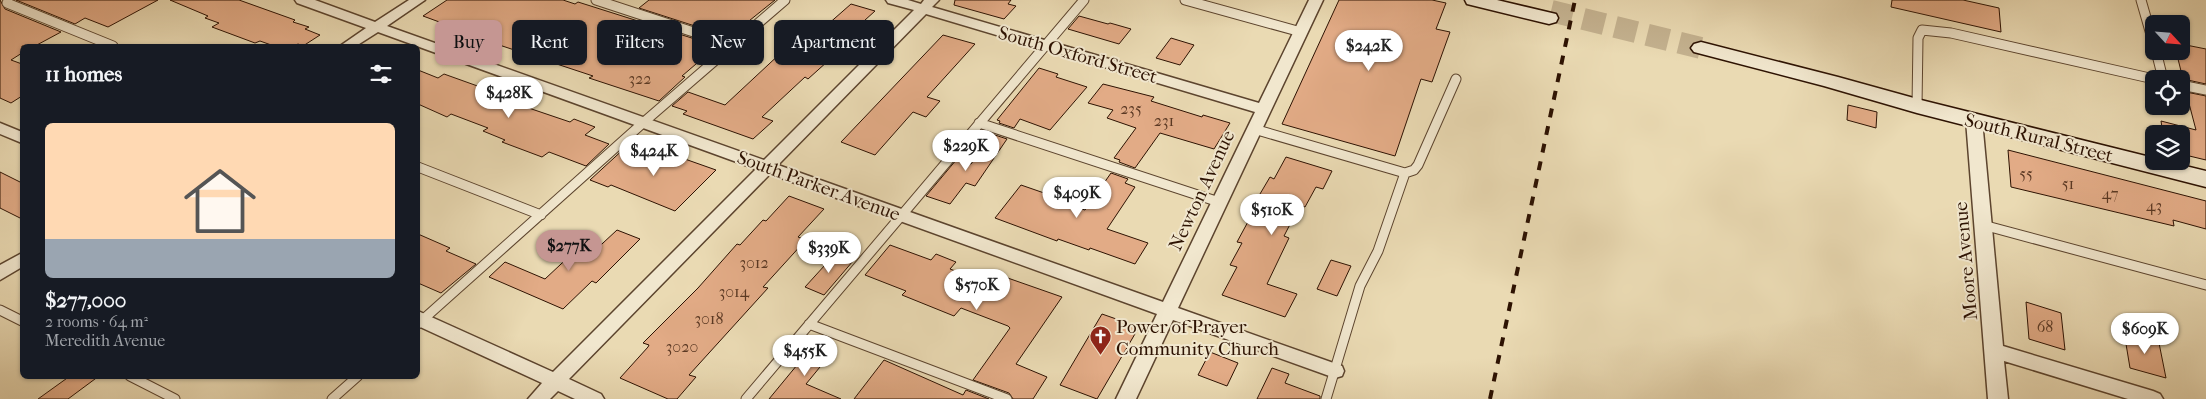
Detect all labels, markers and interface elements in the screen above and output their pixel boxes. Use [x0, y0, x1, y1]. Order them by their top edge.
north arrow [2145, 15, 2190, 60]
map controls [2145, 15, 2190, 170]
chip: Buy [435, 20, 502, 65]
chip: Rent [512, 20, 587, 65]
chip: Filters [597, 20, 682, 65]
chip: New [692, 20, 764, 65]
chip: Apartment [774, 20, 894, 65]
street label: South Oxford Street [996, 22, 1160, 88]
pin: $242K [1334, 30, 1404, 72]
text: $242K [1346, 36, 1392, 55]
icon: filters [367, 60, 395, 88]
text: 11 homes [45, 62, 122, 86]
house number: 322 [628, 69, 652, 88]
button: locate [2145, 70, 2190, 115]
pin: $428K [474, 76, 544, 119]
text: $428K [486, 83, 532, 102]
house number: 235 [1120, 99, 1142, 118]
street label: South Rural Street [1962, 109, 2115, 167]
house number: 231 [1154, 111, 1174, 130]
button: layers [2145, 125, 2190, 170]
street label: Newton Avenue [1164, 127, 1239, 254]
pin: $229K [931, 130, 1001, 172]
pin: $424K [619, 134, 689, 177]
text: $229K [943, 136, 989, 155]
text: $424K [630, 141, 678, 160]
street label: South Parker Avenue [734, 146, 903, 226]
icon: home [175, 156, 265, 246]
house number: 55 [2019, 164, 2033, 183]
house number: 51 [2062, 174, 2074, 193]
pin: $409K [1042, 176, 1112, 219]
text: $409K [1053, 183, 1101, 202]
house number: 47 [2102, 184, 2119, 203]
pin: $510K [1237, 194, 1307, 236]
house number: 43 [2146, 196, 2162, 215]
text: $510K [1251, 200, 1293, 219]
street label: Moore Avenue [1950, 201, 1982, 321]
pin: $277K [534, 230, 604, 272]
pin: $339K [794, 232, 864, 274]
text: $277K [547, 236, 591, 255]
text: $339K [808, 238, 850, 257]
house number: 3012 [739, 253, 769, 272]
pin: $570K [942, 268, 1012, 311]
text: $570K [955, 275, 999, 294]
house number: 3014 [719, 282, 750, 301]
text: $277,000 [45, 288, 126, 312]
house number: 3018 [694, 309, 724, 328]
text: 2 rooms · 64 m² [45, 312, 148, 331]
pin: $609K [2110, 312, 2180, 355]
place label: Power of Prayer Community Church [1116, 316, 1279, 360]
house number: 68 [2037, 317, 2053, 336]
text: $609K [2122, 319, 2168, 338]
church icon: Power of Prayer Community Church [1088, 325, 1112, 356]
text: Meredith Avenue [45, 331, 165, 350]
pin: $455K [770, 334, 840, 377]
house number: 3020 [666, 337, 698, 356]
text: $455K [783, 341, 827, 360]

